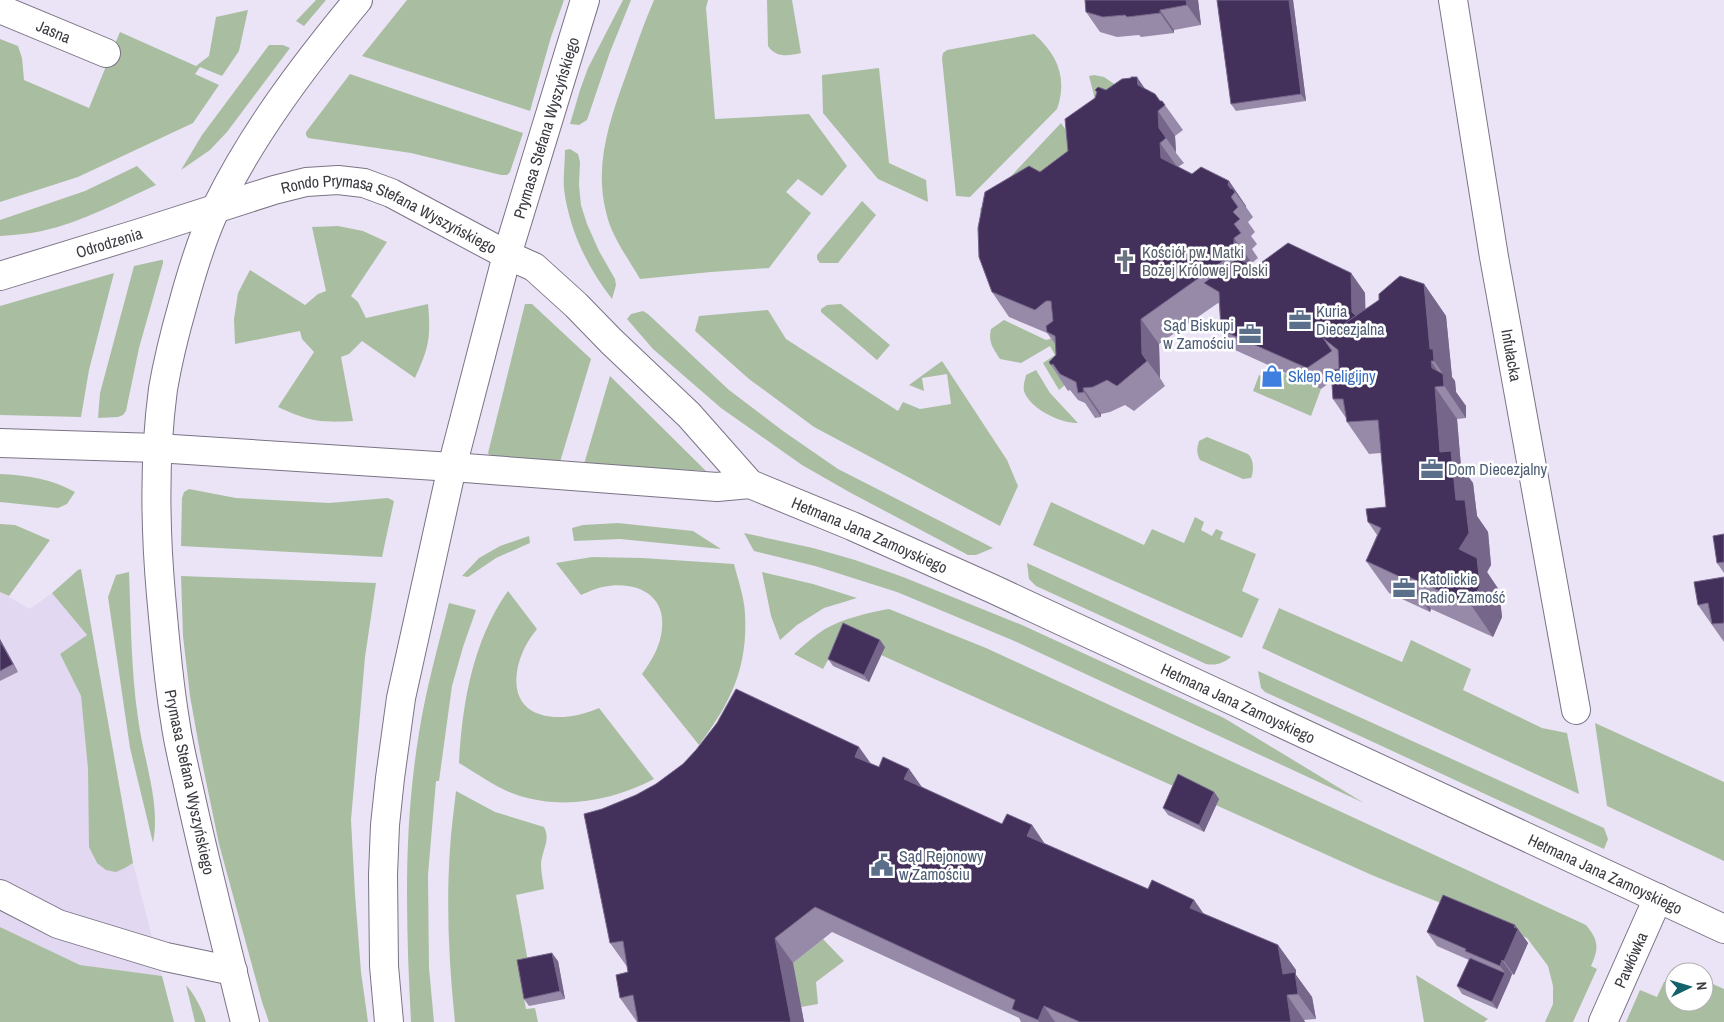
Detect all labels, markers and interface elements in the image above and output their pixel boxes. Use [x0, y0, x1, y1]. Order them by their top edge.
street label: Jasna [33, 14, 75, 48]
street label: Prymasa Stefana Wyszyńskiego [508, 34, 584, 221]
street label: Rondo Prymasa Stefana Wyszyńskiego [278, 169, 501, 259]
street label: Odrodzenia [73, 222, 146, 263]
place label: Kościół pw. Matki Bożej Królowej Polski [1142, 241, 1268, 281]
church icon: Kościół pw. Matki Bożej Królowej Polski [1112, 248, 1138, 274]
place label: Kuria Diecezjalna [1316, 300, 1385, 340]
office icon: Kuria Diecezjalna [1287, 307, 1313, 333]
place label: Sąd Biskupi w Zamościu [1163, 314, 1234, 354]
office icon: Sąd Biskupi w Zamościu [1237, 321, 1263, 347]
street label: Infułacka [1496, 327, 1527, 384]
shop icon: Sklep Religijny [1259, 363, 1285, 389]
place label: Sklep Religijny [1288, 365, 1376, 387]
office icon: Dom Diecezjalny [1419, 456, 1445, 482]
place label: Dom Diecezjalny [1448, 458, 1548, 480]
street label: Hetmana Jana Zamoyskiego [788, 491, 951, 578]
place label: Katolickie Radio Zamość [1420, 568, 1506, 608]
office icon: Katolickie Radio Zamość [1391, 575, 1417, 601]
street label: Hetmana Jana Zamoyskiego [1157, 658, 1319, 748]
street label: Prymasa Stefana Wyszyńskiego [160, 687, 220, 877]
street label: Hetmana Jana Zamoyskiego [1525, 828, 1686, 919]
place label: Sąd Rejonowy w Zamościu [899, 845, 984, 885]
public building icon: Sąd Rejonowy w Zamościu [869, 852, 895, 878]
street label: Pawłówka [1609, 928, 1653, 991]
north arrow [1664, 962, 1714, 1012]
text: N [1693, 981, 1711, 991]

